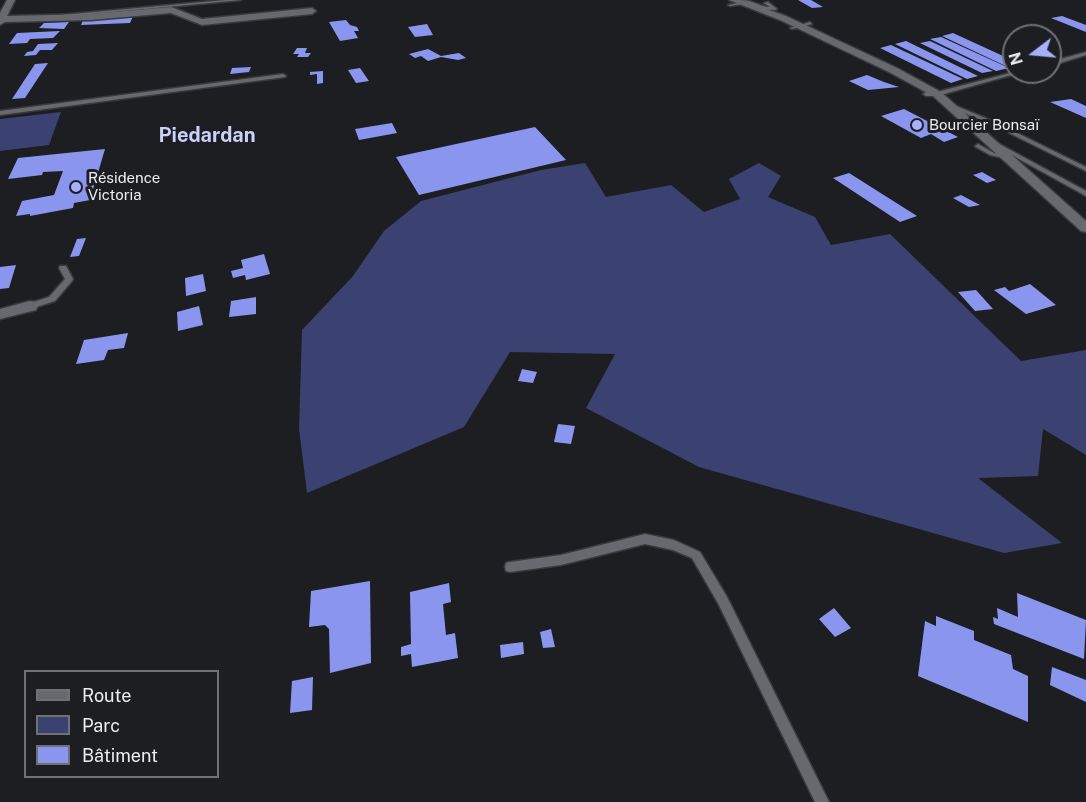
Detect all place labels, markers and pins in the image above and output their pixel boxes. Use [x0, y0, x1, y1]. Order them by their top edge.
place label: Bourcier Bonsaï [929, 116, 1039, 134]
marker: Bourcier Bonsaï [910, 118, 924, 132]
place label: Résidence Victoria [88, 169, 160, 204]
marker: Résidence Victoria [69, 180, 83, 194]

